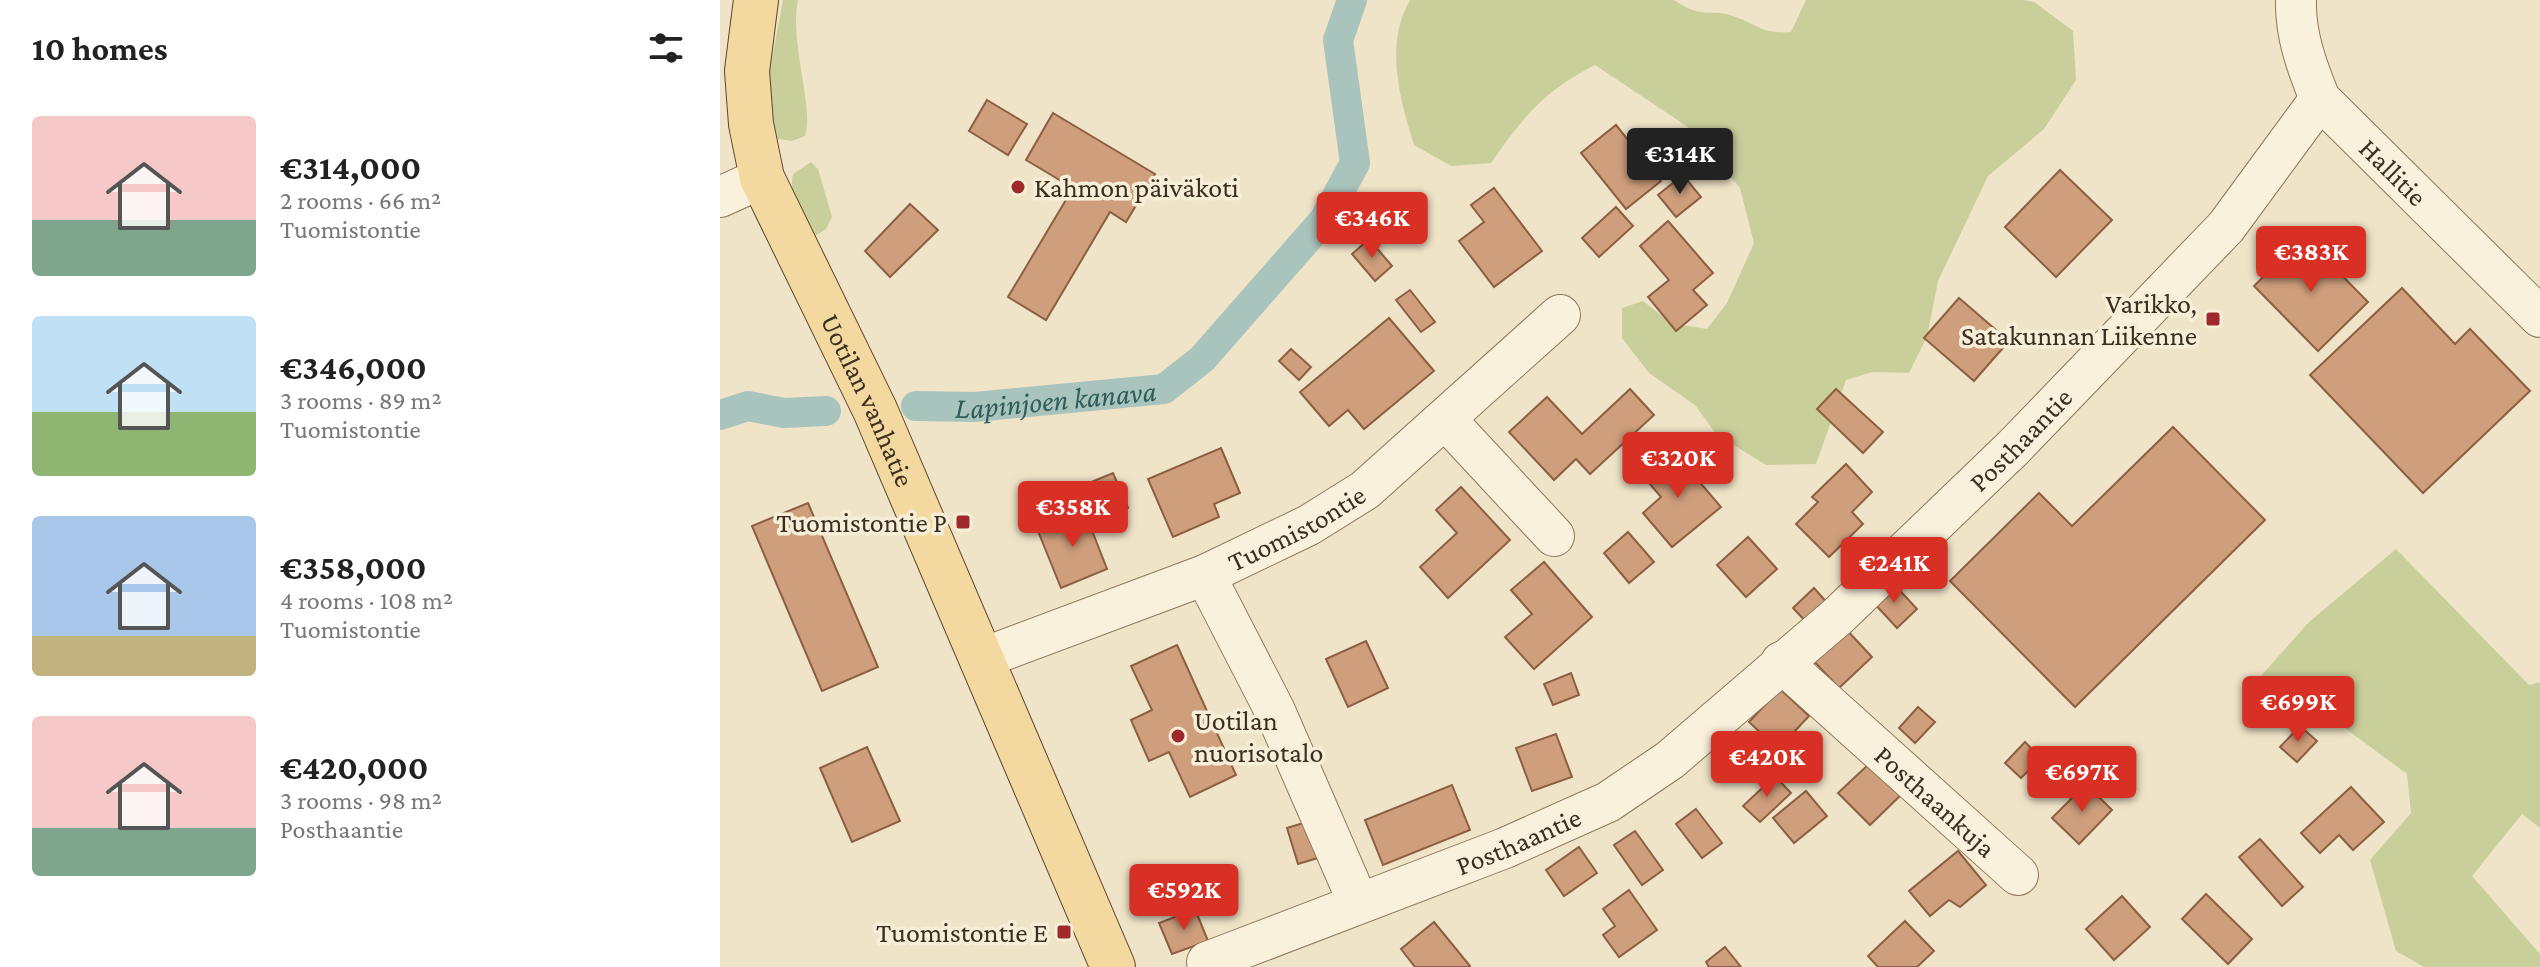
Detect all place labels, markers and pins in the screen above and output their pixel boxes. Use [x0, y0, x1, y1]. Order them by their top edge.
pin: €314K [1624, 128, 1736, 196]
place label: Kahmon päiväkoti [1034, 172, 1239, 203]
marker: Kahmon päiväkoti [1009, 178, 1027, 196]
pin: €346K [1316, 192, 1428, 260]
pin: €383K [2255, 226, 2367, 294]
place label: Varikko, Satakunnan Liikenne [1961, 288, 2197, 351]
marker: Varikko, Satakunnan Liikenne [2204, 310, 2222, 328]
pin: €320K [1622, 432, 1734, 500]
pin: €358K [1017, 481, 1129, 549]
place label: Tuomistontie P [776, 507, 947, 538]
marker: Tuomistontie P [954, 513, 972, 531]
pin: €241K [1838, 537, 1950, 605]
pin: €699K [2242, 676, 2354, 744]
place label: Uotilan nuorisotalo [1194, 705, 1323, 768]
marker: Uotilan nuorisotalo [1169, 727, 1187, 745]
pin: €420K [1711, 731, 1823, 799]
pin: €697K [2026, 746, 2138, 814]
pin: €592K [1128, 864, 1240, 932]
place label: Tuomistontie E [876, 917, 1048, 948]
marker: Tuomistontie E [1055, 923, 1073, 941]

